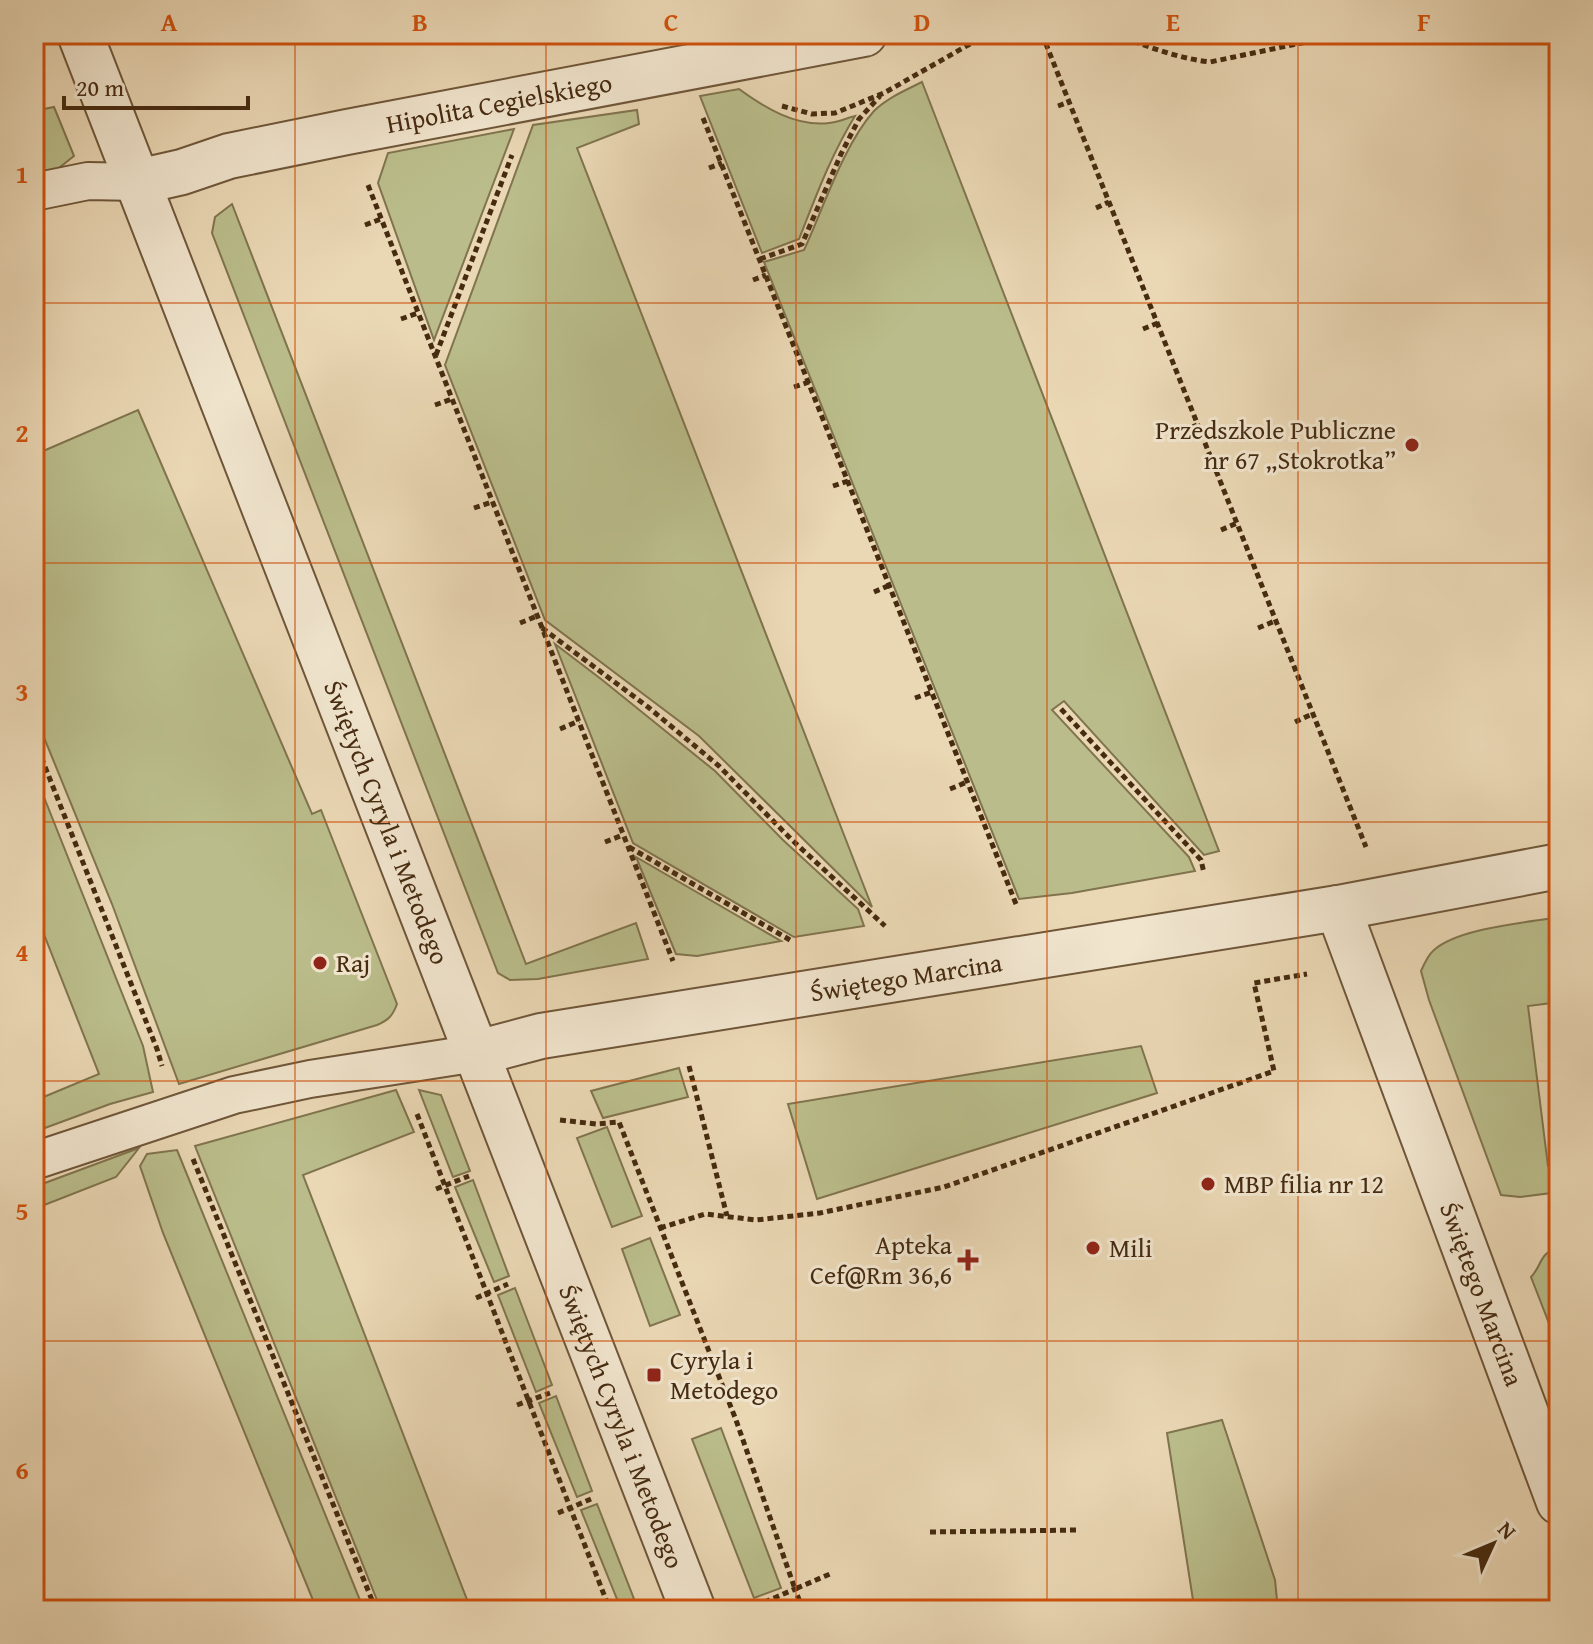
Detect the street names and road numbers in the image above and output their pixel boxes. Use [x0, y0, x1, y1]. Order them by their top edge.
street label: Hipolita Cegielskiego [383, 62, 615, 143]
street label: Świętych Cyryla i Metodego [314, 675, 460, 970]
street label: Świętego Marcina [807, 942, 1005, 1011]
street label: Świętego Marcina [1430, 1196, 1534, 1392]
street label: Świętych Cyryla i Metodego [549, 1279, 695, 1574]

